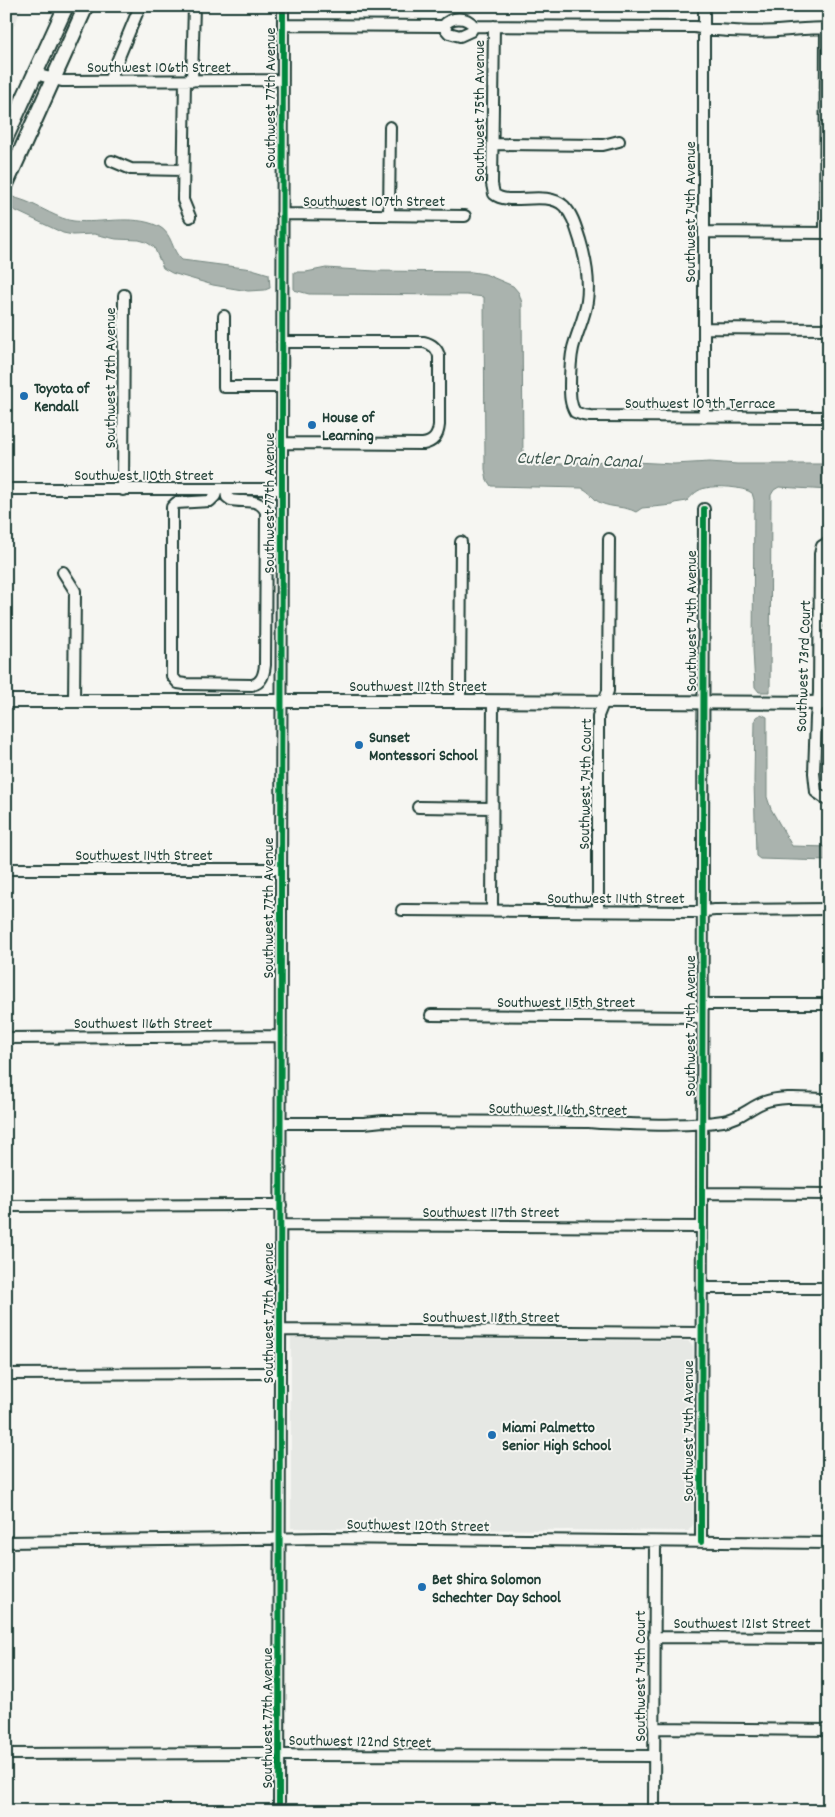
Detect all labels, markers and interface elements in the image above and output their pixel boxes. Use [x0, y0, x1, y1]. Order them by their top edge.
street label: Southwest 77th Avenue [260, 28, 283, 168]
street label: Southwest 75th Avenue [469, 40, 492, 182]
street label: Southwest 106th Street [87, 57, 231, 80]
street label: Southwest 74th Avenue [680, 141, 703, 283]
street label: Southwest 107th Street [303, 191, 445, 214]
street label: Southwest 78th Avenue [100, 307, 123, 449]
place label: Toyota of Kendall [34, 378, 91, 419]
marker: Toyota of Kendall [18, 390, 30, 402]
street label: Southwest 109th Terrace [625, 393, 775, 416]
place label: House of Learning [322, 407, 376, 448]
marker: House of Learning [306, 419, 318, 431]
street label: Southwest 77th Avenue [259, 433, 282, 573]
water label: Cutler Drain Canal [516, 447, 643, 476]
street label: Southwest 110th Street [74, 465, 214, 488]
street label: Southwest 74th Avenue [681, 550, 704, 692]
street label: Southwest 73rd Court [791, 600, 818, 732]
street label: Southwest 112th Street [349, 676, 487, 699]
street label: Southwest 74th Court [574, 718, 599, 850]
place label: Sunset Montessori School [369, 727, 478, 768]
marker: Sunset Montessori School [353, 739, 365, 751]
street label: Southwest 77th Avenue [258, 838, 281, 978]
street label: Southwest 114th Street [75, 845, 213, 868]
street label: Southwest 114th Street [547, 888, 685, 911]
street label: Southwest 74th Avenue [680, 955, 703, 1097]
street label: Southwest 115th Street [497, 992, 635, 1015]
street label: Southwest 116th Street [74, 1013, 212, 1036]
street label: Southwest 116th Street [488, 1098, 628, 1123]
street label: Southwest 117th Street [423, 1202, 560, 1225]
street label: Southwest 77th Avenue [258, 1243, 281, 1383]
street label: Southwest 118th Street [422, 1307, 560, 1330]
street label: Southwest 74th Avenue [678, 1360, 701, 1502]
place label: Miami Palmetto Senior High School [502, 1417, 611, 1458]
marker: Miami Palmetto Senior High School [486, 1429, 498, 1441]
street label: Southwest 120th Street [346, 1514, 490, 1539]
place label: Bet Shira Solomon Schechter Day School [432, 1569, 561, 1610]
marker: Bet Shira Solomon Schechter Day School [416, 1581, 428, 1593]
street label: Southwest 74th Court [630, 1610, 653, 1742]
street label: Southwest 121st Street [673, 1613, 811, 1636]
street label: Southwest 77th Avenue [257, 1648, 280, 1788]
street label: Southwest 122nd Street [288, 1730, 432, 1755]

